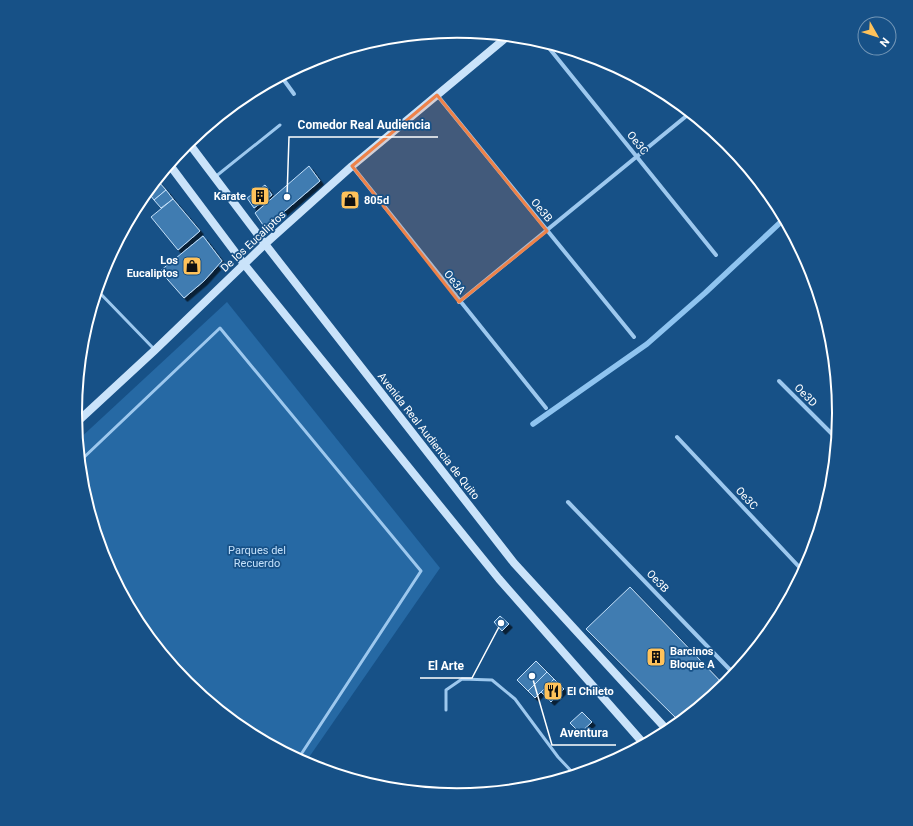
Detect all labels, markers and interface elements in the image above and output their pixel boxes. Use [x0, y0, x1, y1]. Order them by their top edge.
north arrow [857, 16, 897, 56]
text: N [877, 35, 892, 49]
callout: Comedor Real Audiencia [289, 113, 438, 137]
text: Comedor Real Audiencia [298, 118, 431, 132]
street label: Oe3C [624, 129, 651, 158]
building icon: Karate [249, 185, 271, 207]
shop icon: 805d [339, 189, 361, 211]
place label: Karate [214, 190, 246, 203]
place label: 805d [364, 194, 389, 207]
street label: Oe3B [528, 196, 555, 225]
street label: De los Eucaliptos [218, 208, 289, 275]
place label: Los Eucaliptos [127, 254, 178, 280]
shop icon: Los Eucaliptos [181, 255, 203, 277]
street label: Oe3A [441, 268, 469, 297]
street label: Avenida Real Audiencia de Quito [375, 370, 482, 502]
street label: Oe3D [792, 381, 820, 409]
street label: Oe3C [733, 484, 761, 513]
park label: Parques del Recuerdo [228, 544, 286, 570]
street label: Oe3B [644, 567, 672, 595]
place label: Barcinos Bloque A [670, 645, 715, 671]
building icon: Barcinos Bloque A [645, 646, 667, 668]
callout: El Arte [420, 654, 472, 678]
text: El Arte [428, 659, 465, 673]
restaurant icon: El Chileto [542, 680, 564, 702]
place label: El Chileto [567, 685, 614, 698]
callout: Aventura [552, 721, 616, 745]
text: Aventura [560, 726, 609, 740]

